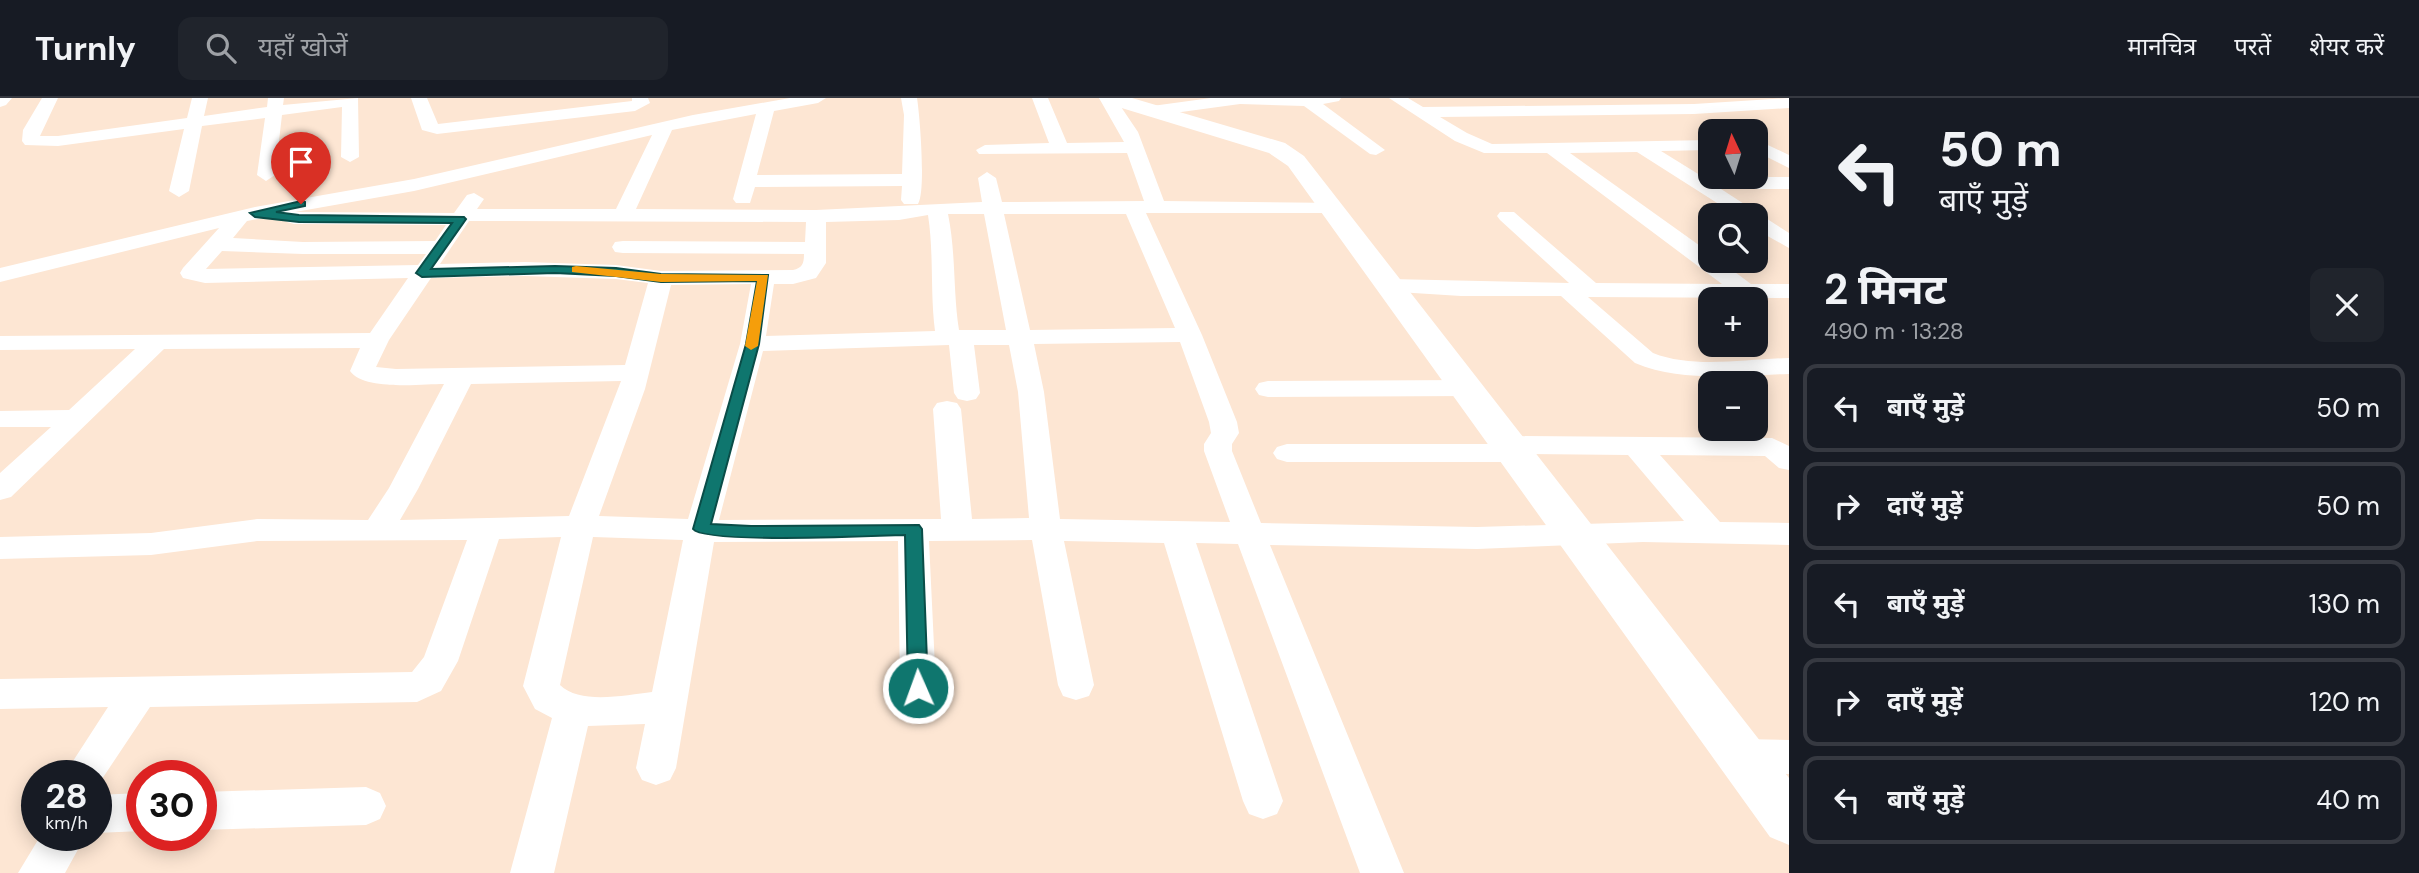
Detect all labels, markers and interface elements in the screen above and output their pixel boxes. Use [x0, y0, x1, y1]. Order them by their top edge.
search box [178, 17, 668, 80]
text: Turnly [35, 27, 136, 70]
icon: search [202, 29, 240, 67]
text: यहाँ खोजें [258, 30, 348, 64]
text: मानचित्र [2128, 31, 2196, 62]
text: परतें [2234, 31, 2271, 62]
text: शेयर करें [2309, 31, 2384, 62]
text: 50 m [1939, 117, 2062, 181]
north arrow [1698, 119, 1768, 189]
map controls [1698, 119, 1768, 441]
icon: left [1824, 126, 1915, 217]
pin [271, 132, 331, 204]
icon: arrive [282, 143, 320, 181]
text: बाएँ मुड़ें [1939, 179, 2028, 221]
button: search [1698, 203, 1768, 273]
text: 2 मिनट [1824, 262, 1946, 317]
button: close [2310, 268, 2384, 342]
button: + [1698, 287, 1768, 357]
text: 490 m · 13:28 [1824, 316, 1964, 346]
button: − [1698, 371, 1768, 441]
icon: left [1828, 389, 1866, 427]
text: बाएँ मुड़ें [1887, 390, 1964, 424]
text: 50 m [2316, 391, 2380, 425]
icon: right [1828, 487, 1866, 525]
text: दाएँ मुड़ें [1887, 488, 1963, 522]
text: 50 m [2316, 489, 2380, 523]
icon: left [1828, 585, 1866, 623]
text: बाएँ मुड़ें [1887, 586, 1964, 620]
text: 130 m [2309, 587, 2380, 621]
position arrow [881, 651, 955, 725]
icon: right [1828, 683, 1866, 721]
text: दाएँ मुड़ें [1887, 684, 1963, 718]
text: 120 m [2309, 685, 2380, 719]
speed limit sign: 30 [126, 760, 217, 851]
text: 28 [45, 773, 88, 819]
icon: left [1828, 781, 1866, 819]
text: बाएँ मुड़ें [1887, 782, 1964, 816]
text: 40 m [2316, 783, 2380, 817]
text: km/h [45, 811, 88, 835]

